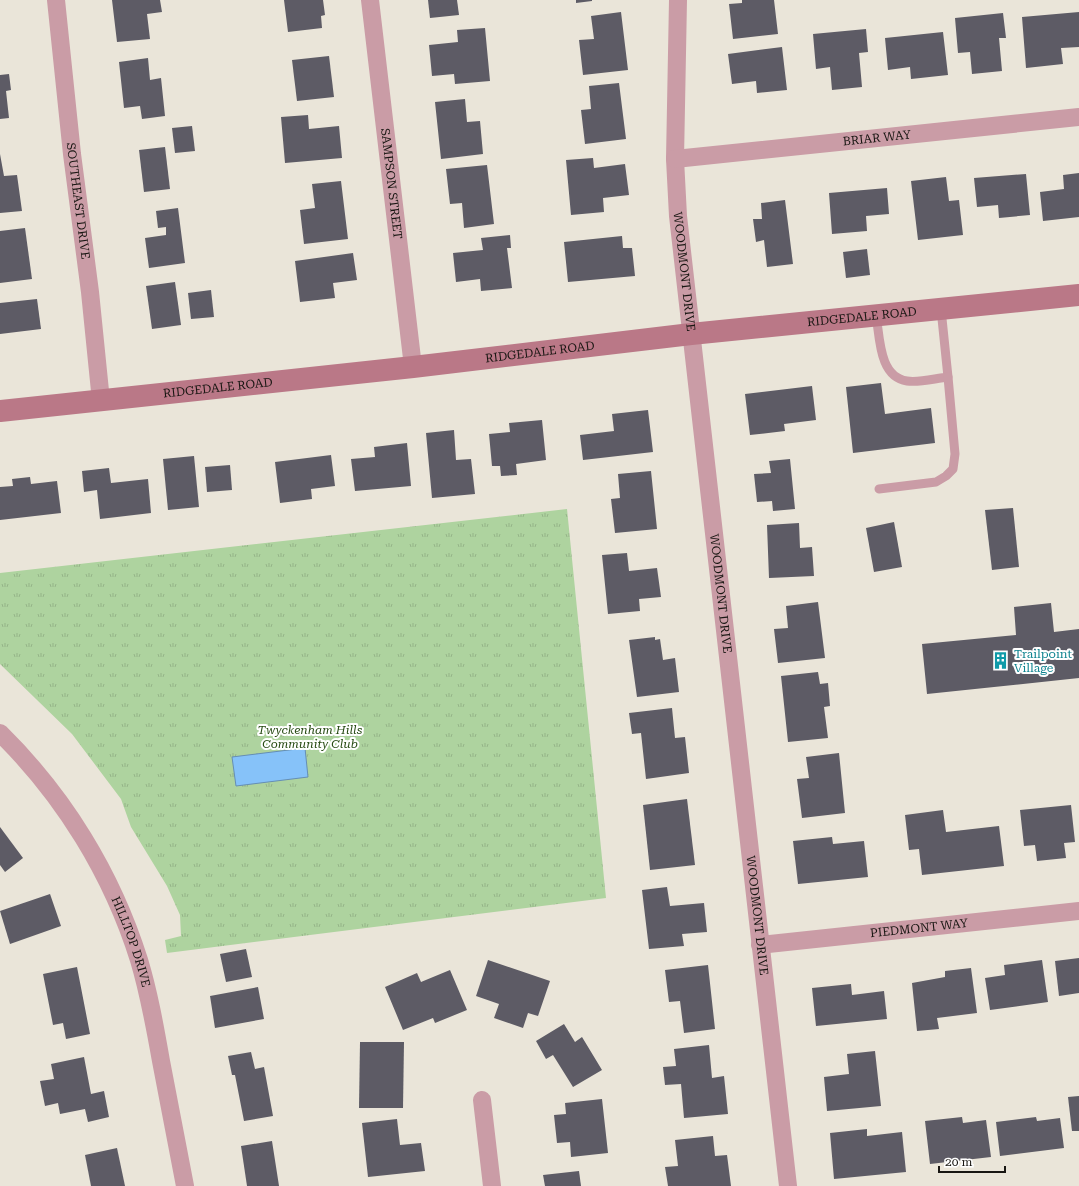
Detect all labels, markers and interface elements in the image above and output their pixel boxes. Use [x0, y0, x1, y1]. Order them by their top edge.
street label: BRIAR WAY [842, 127, 912, 149]
street label: SAMPSON STREET [378, 128, 405, 240]
street label: SOUTHEAST DRIVE [64, 142, 93, 260]
street label: WOODMONT DRIVE [671, 211, 698, 332]
street label: RIDGEDALE ROAD [806, 304, 917, 329]
street label: RIDGEDALE ROAD [484, 339, 595, 365]
street label: RIDGEDALE ROAD [162, 375, 273, 401]
street label: WOODMONT DRIVE [707, 533, 735, 654]
place label: Trailpoint Village [1014, 647, 1073, 675]
building icon: Trailpoint Village [991, 651, 1011, 671]
park label: Twyckenham Hills Community Club [258, 723, 363, 751]
street label: WOODMONT DRIVE [744, 855, 771, 976]
street label: HILLTOP DRIVE [109, 894, 153, 988]
street label: PIEDMONT WAY [869, 916, 970, 940]
scale bar [939, 1148, 1005, 1174]
text: 20 m [945, 1155, 972, 1169]

